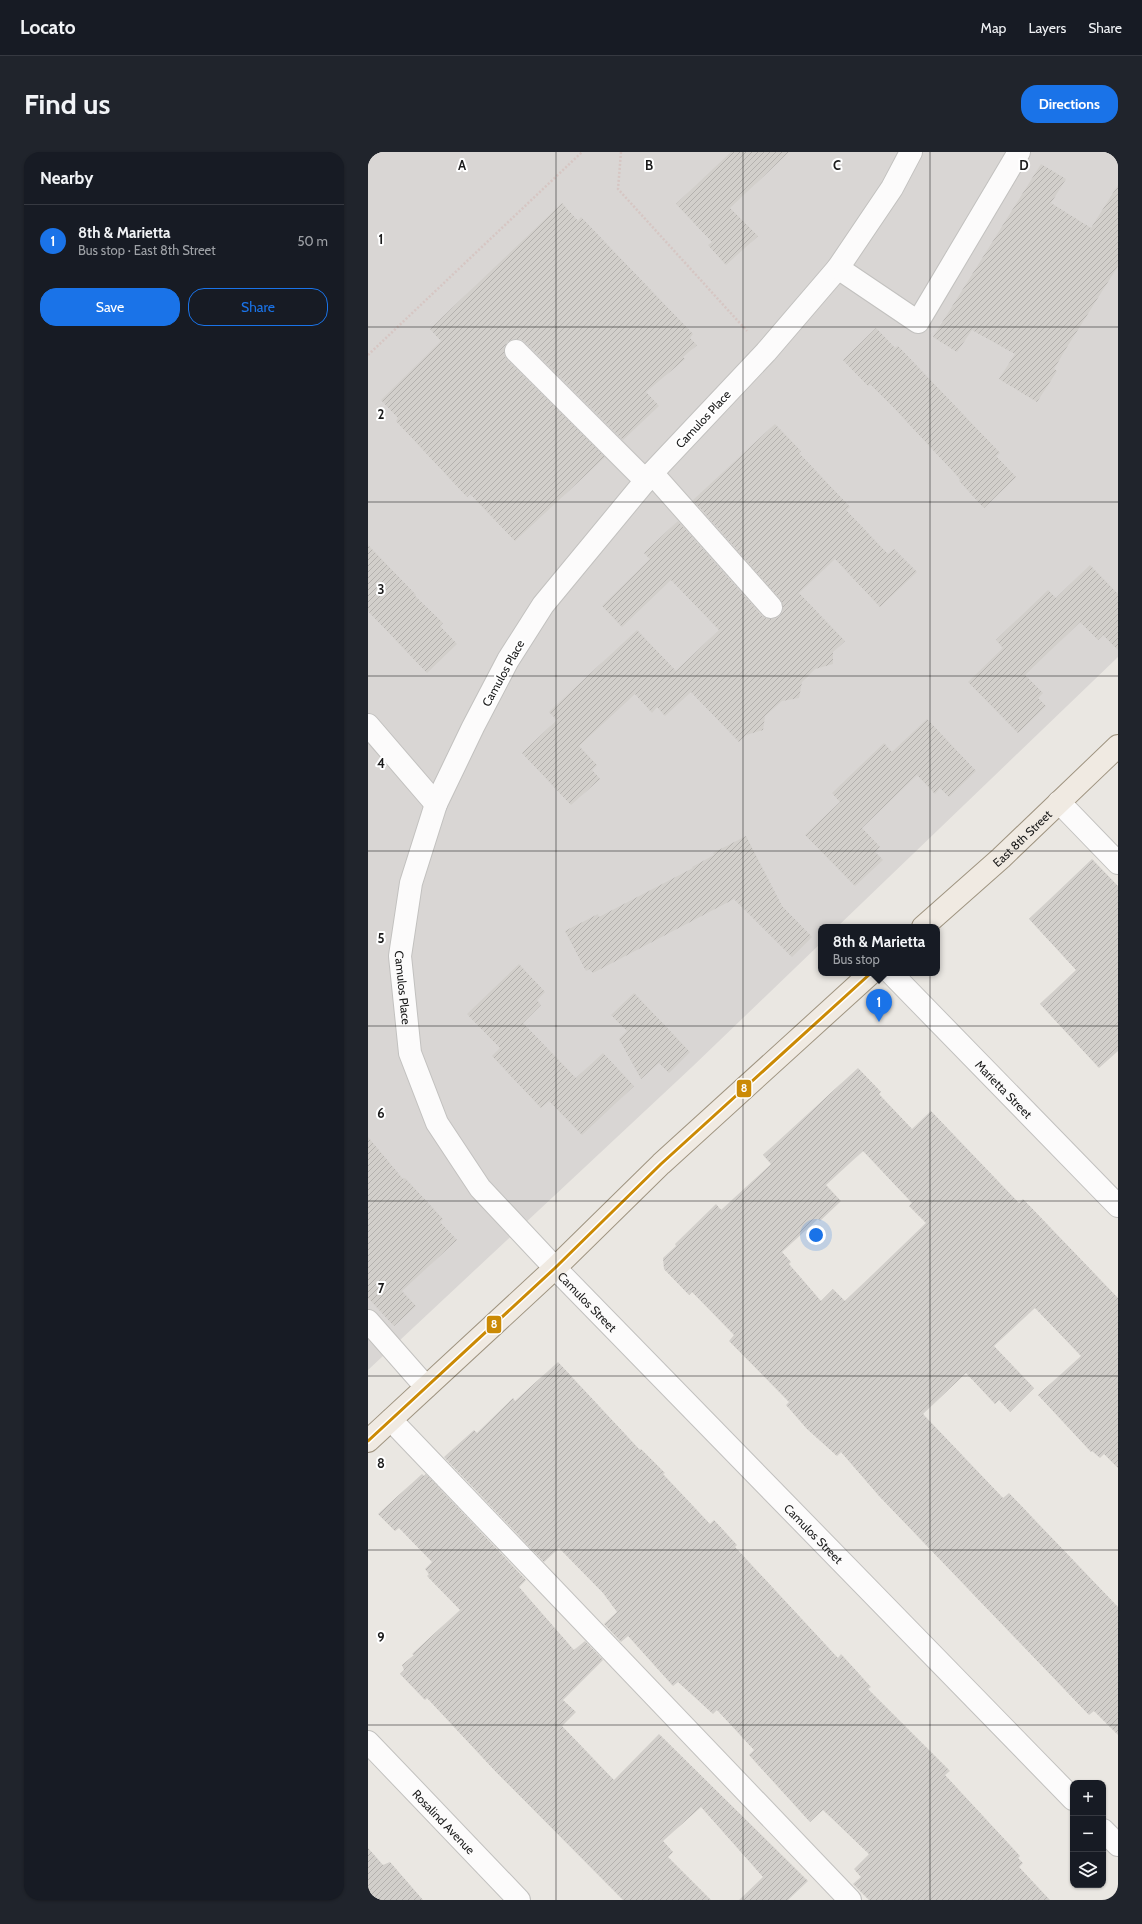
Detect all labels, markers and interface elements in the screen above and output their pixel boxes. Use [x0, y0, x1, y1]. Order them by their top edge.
text: Locato [20, 16, 76, 39]
text: Map [981, 19, 1006, 37]
text: Layers [1028, 19, 1066, 37]
text: Share [1088, 19, 1122, 37]
button: Directions [1021, 85, 1118, 123]
text: Find us [24, 87, 110, 121]
text: A [458, 157, 467, 173]
text: B [645, 157, 653, 173]
text: C [833, 157, 841, 173]
text: D [1019, 157, 1029, 173]
text: Nearby [40, 168, 93, 188]
text: 8th & Marietta [78, 224, 171, 242]
text: 1 [379, 231, 383, 247]
text: 1 [51, 233, 55, 249]
text: 50 m [298, 233, 328, 249]
text: Bus stop · East 8th Street [78, 242, 216, 258]
button: Save [40, 288, 180, 326]
button: Share [188, 288, 328, 326]
street label: Camulos Place [672, 387, 734, 451]
text: 2 [378, 406, 385, 422]
text: 3 [377, 581, 385, 597]
street label: Camulos Place [479, 637, 527, 709]
text: 4 [377, 755, 385, 771]
street label: East 8th Street [989, 806, 1054, 870]
popup [818, 924, 940, 976]
text: 5 [378, 930, 385, 946]
text: 8th & Marietta [833, 933, 925, 951]
street label: Camulos Place [392, 950, 415, 1025]
text: Bus stop [833, 951, 880, 967]
pin: 1 [866, 989, 892, 1022]
street label: Marietta Street [972, 1057, 1036, 1121]
line badge: 8 [736, 1079, 752, 1098]
text: 8 [741, 1081, 748, 1095]
text: 6 [377, 1105, 385, 1121]
your location [806, 1225, 826, 1245]
street label: Camulos Street [555, 1268, 620, 1335]
text: 7 [378, 1280, 385, 1296]
line badge: 8 [486, 1315, 502, 1334]
text: 8 [491, 1317, 498, 1331]
text: 8 [377, 1455, 385, 1471]
street label: Camulos Street [781, 1500, 846, 1566]
text: 9 [377, 1629, 385, 1645]
map controls [1070, 1780, 1106, 1888]
button: + [1070, 1780, 1106, 1816]
street label: Rosalind Avenue [410, 1786, 478, 1857]
button: − [1070, 1816, 1106, 1852]
button: layers [1070, 1852, 1106, 1888]

